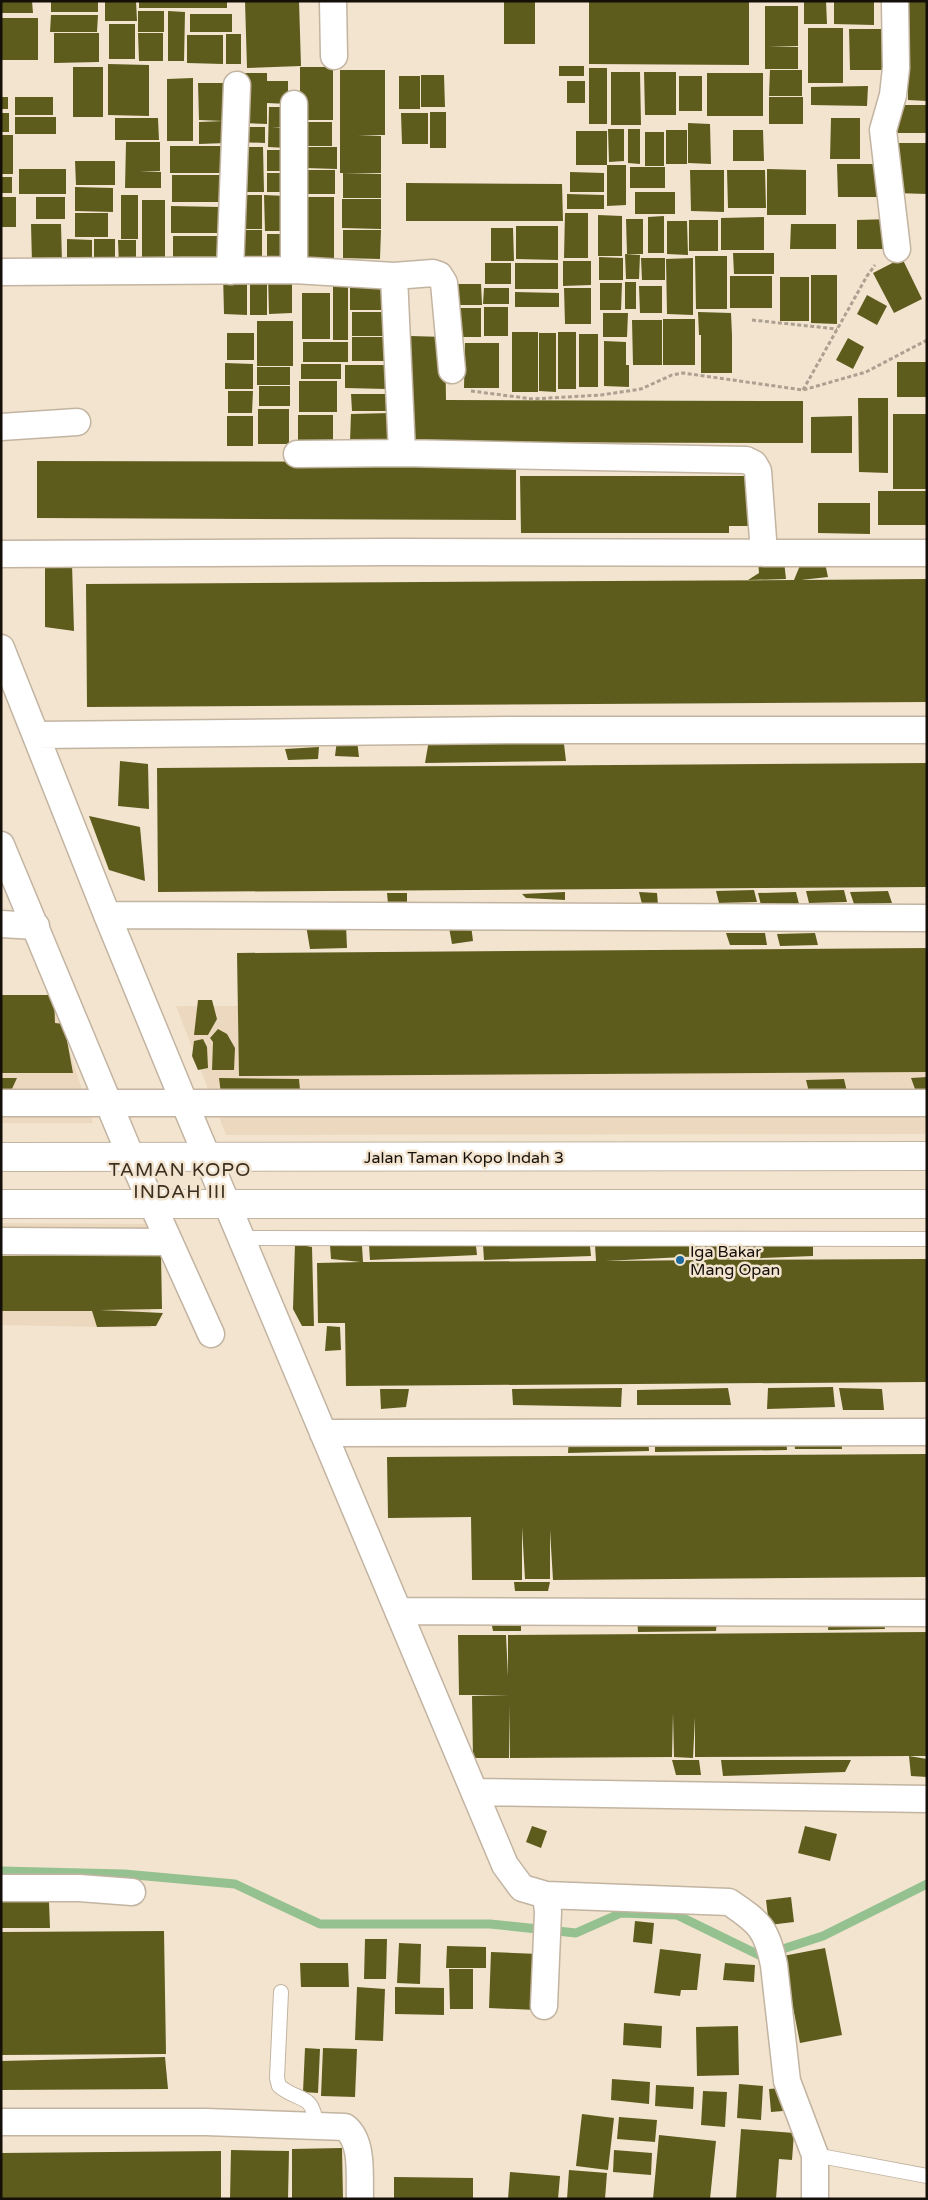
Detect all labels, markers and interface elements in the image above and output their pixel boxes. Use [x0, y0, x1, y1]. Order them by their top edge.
street label: Jalan Taman Kopo Indah 3 [364, 1148, 564, 1168]
district label: TAMAN KOPO INDAH III [108, 1159, 252, 1203]
place label: Iga Bakar Mang Opan [690, 1242, 780, 1280]
marker: Iga Bakar Mang Opan [674, 1254, 686, 1266]

